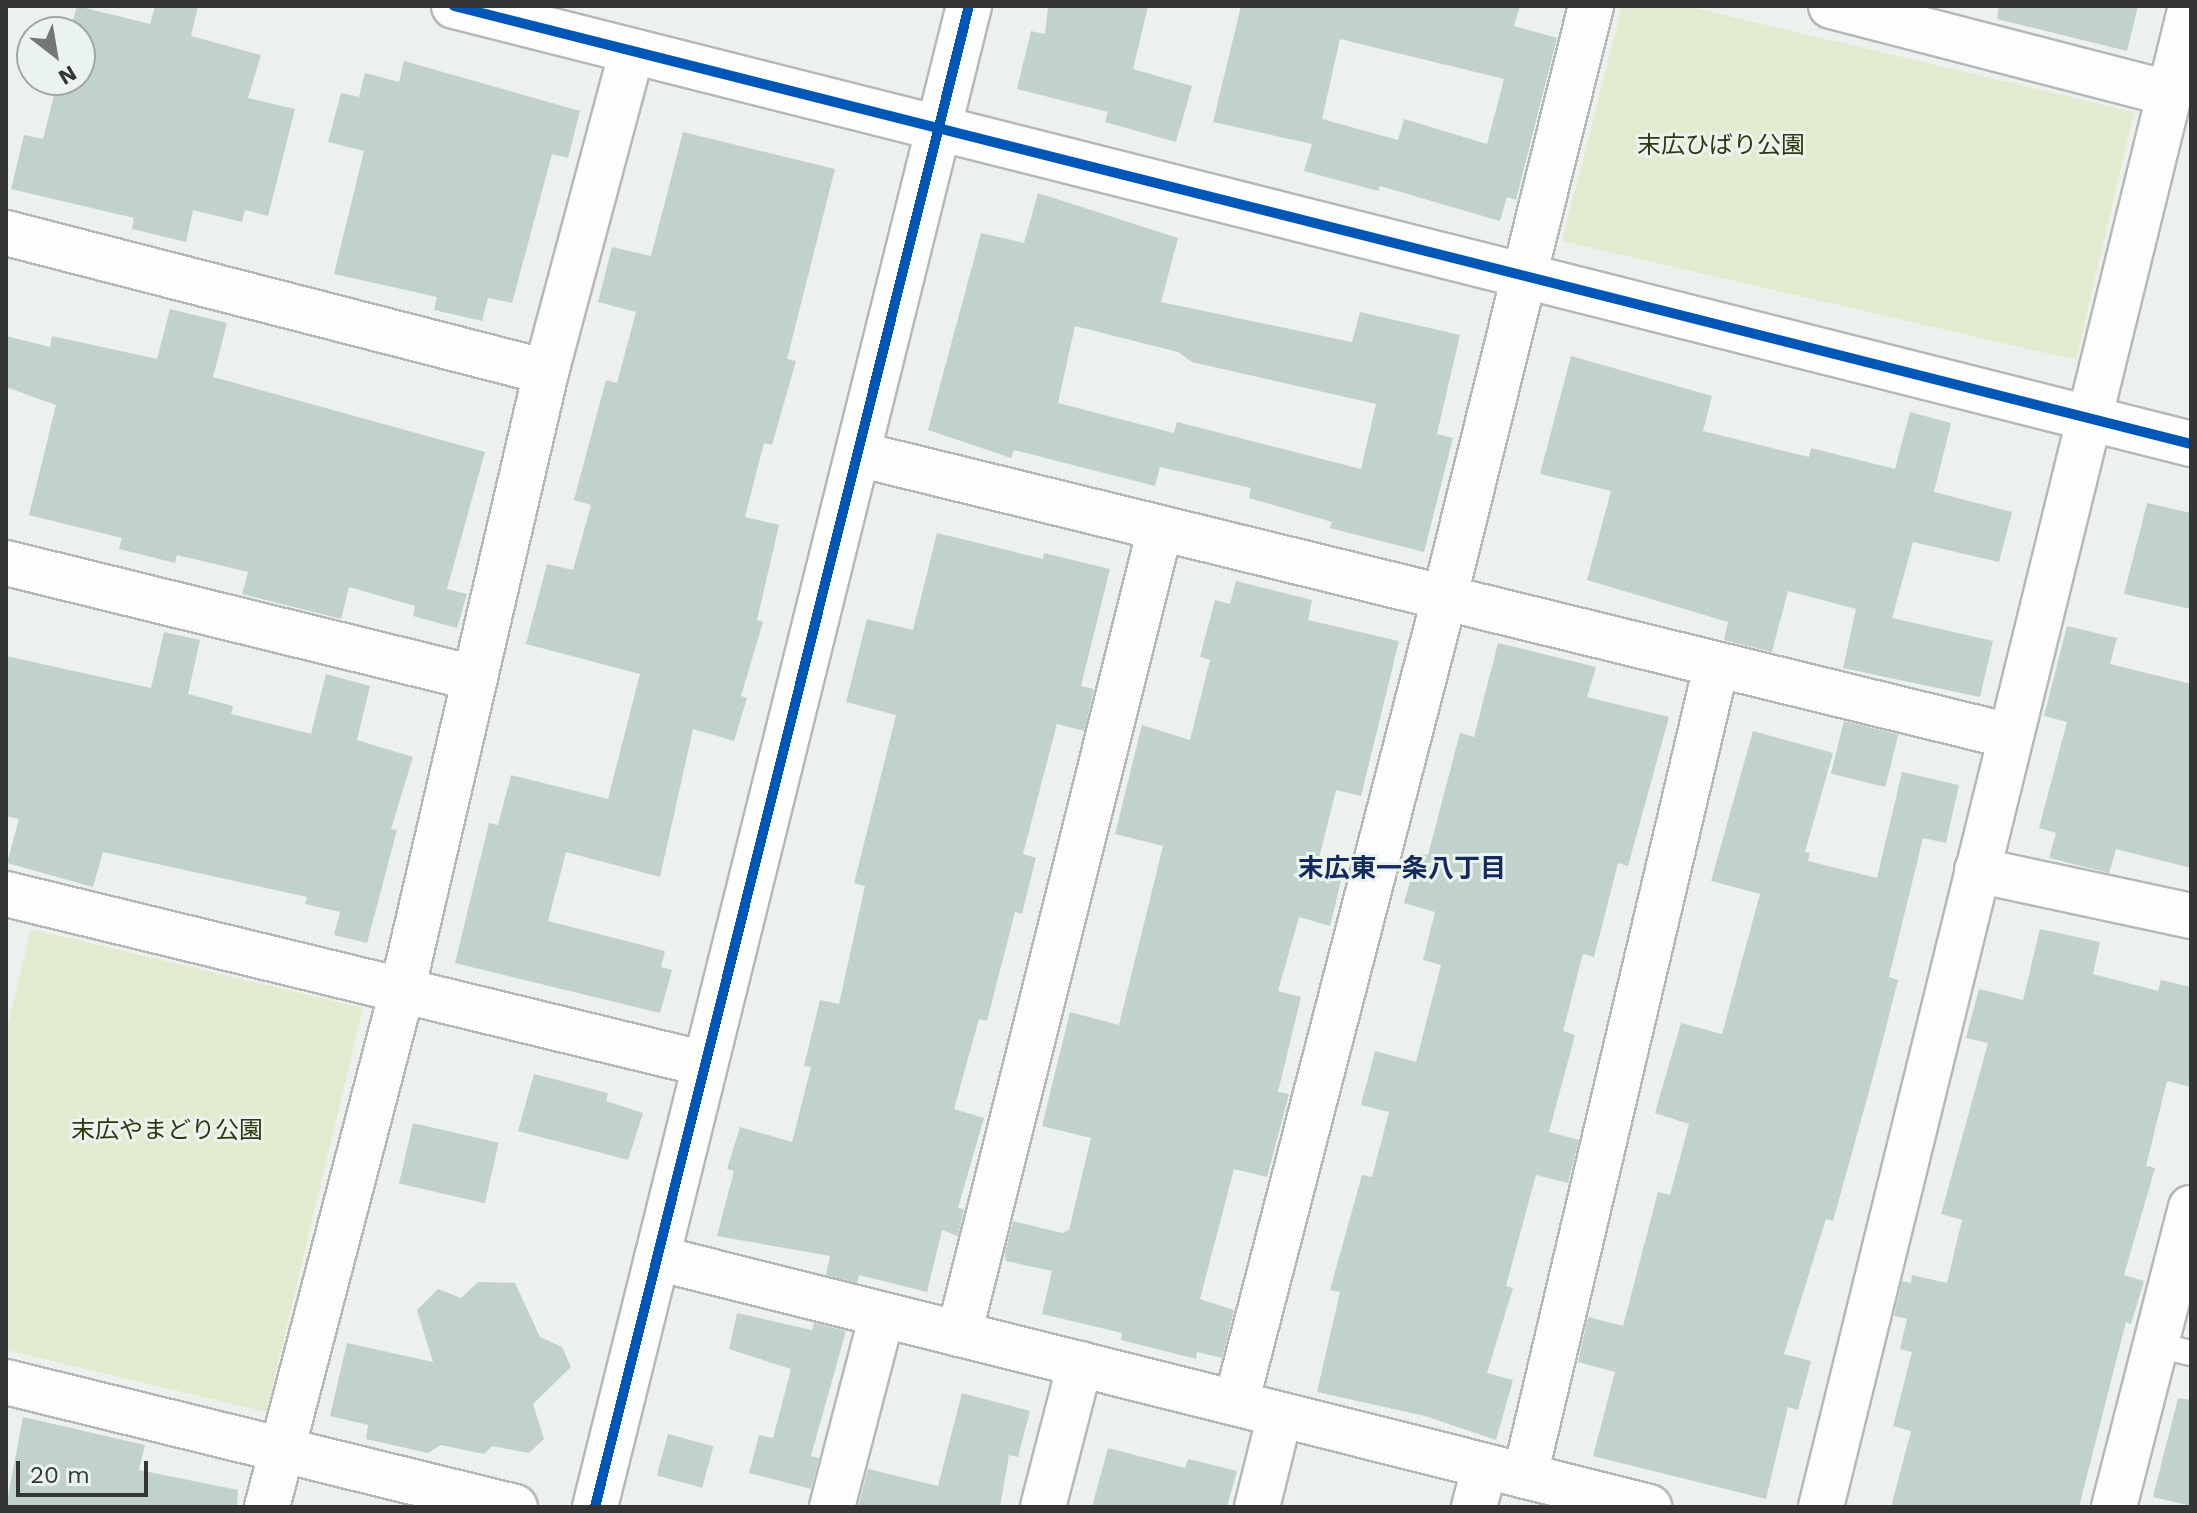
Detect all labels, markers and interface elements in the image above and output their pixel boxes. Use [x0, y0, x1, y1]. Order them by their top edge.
north arrow [16, 16, 96, 96]
text: N [54, 60, 81, 90]
park label: 末広ひばり公園 [1637, 132, 1805, 160]
district label: 末広東一条八丁目 [1298, 853, 1506, 885]
park label: 末広やまどり公園 [71, 1117, 263, 1145]
scale bar [20, 1445, 152, 1495]
text: 20 m [30, 1461, 90, 1489]

